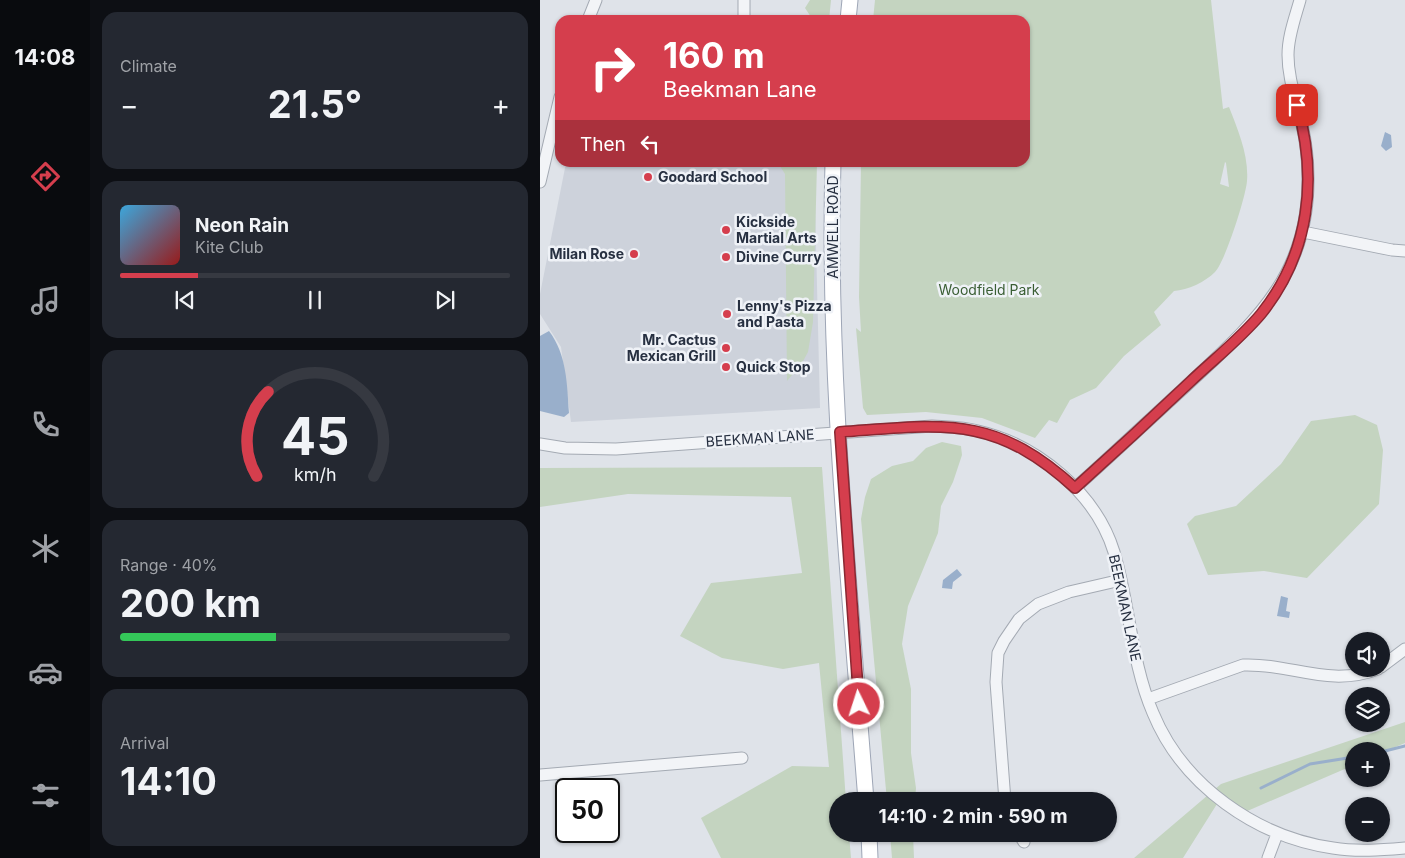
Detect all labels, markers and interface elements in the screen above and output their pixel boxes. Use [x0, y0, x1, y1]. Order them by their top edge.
text: 160 m [663, 34, 765, 76]
icon: right [580, 35, 645, 100]
text: 14:08 [15, 44, 75, 70]
text: Climate [120, 56, 177, 76]
text: Beekman Lane [663, 76, 817, 102]
text: 21.5° [268, 81, 362, 127]
pin [1276, 84, 1318, 126]
text: − [120, 88, 139, 122]
text: + [491, 88, 510, 122]
icon: arrive [1283, 91, 1311, 119]
icon: left [636, 130, 664, 158]
text: Then [580, 133, 626, 156]
icon: directions [28, 159, 63, 194]
place label: Goodard School [658, 168, 767, 185]
marker: Goodard School [642, 171, 654, 183]
street label: AMWELL ROAD [824, 175, 841, 279]
place label: Kickside Martial Arts [736, 213, 817, 246]
text: Neon Rain [195, 214, 289, 237]
marker: Kickside Martial Arts [720, 224, 732, 236]
text: Kite Club [195, 237, 264, 257]
place label: Milan Rose [549, 245, 624, 262]
marker: Milan Rose [628, 248, 640, 260]
place label: Divine Curry [736, 248, 822, 265]
marker: Divine Curry [720, 251, 732, 263]
park label: Woodfield Park [938, 281, 1040, 298]
icon: music [28, 283, 63, 318]
icon: previous [171, 286, 199, 314]
icon: pause [301, 286, 329, 314]
icon: next [431, 286, 459, 314]
place label: Lenny's Pizza and Pasta [737, 297, 832, 330]
marker: Lenny's Pizza and Pasta [721, 308, 733, 320]
place label: Mr. Cactus Mexican Grill [627, 331, 716, 364]
marker: Mr. Cactus Mexican Grill [720, 342, 732, 354]
place label: Quick Stop [736, 358, 811, 375]
marker: Quick Stop [720, 361, 732, 373]
text: 45 [281, 405, 349, 468]
icon: phone [28, 407, 63, 442]
street label: BEEKMAN LANE [705, 425, 815, 450]
text: km/h [294, 464, 336, 485]
icon: climate [28, 531, 63, 566]
street label: BEEKMAN LANE [1106, 553, 1145, 663]
text: Range · 40% [120, 555, 218, 575]
text: 200 km [120, 580, 261, 626]
map controls [1345, 632, 1390, 842]
button: sound [1345, 632, 1390, 677]
icon: car [28, 655, 63, 690]
position arrow [832, 677, 884, 729]
button: layers [1345, 687, 1390, 732]
text: Arrival [120, 733, 169, 753]
button: + [1345, 742, 1390, 787]
text: 14:10 [120, 758, 217, 804]
icon: filters [28, 778, 63, 813]
speed limit sign: 50 [555, 778, 620, 843]
button: − [1345, 797, 1390, 842]
text: 14:10 · 2 min · 590 m [879, 805, 1068, 828]

